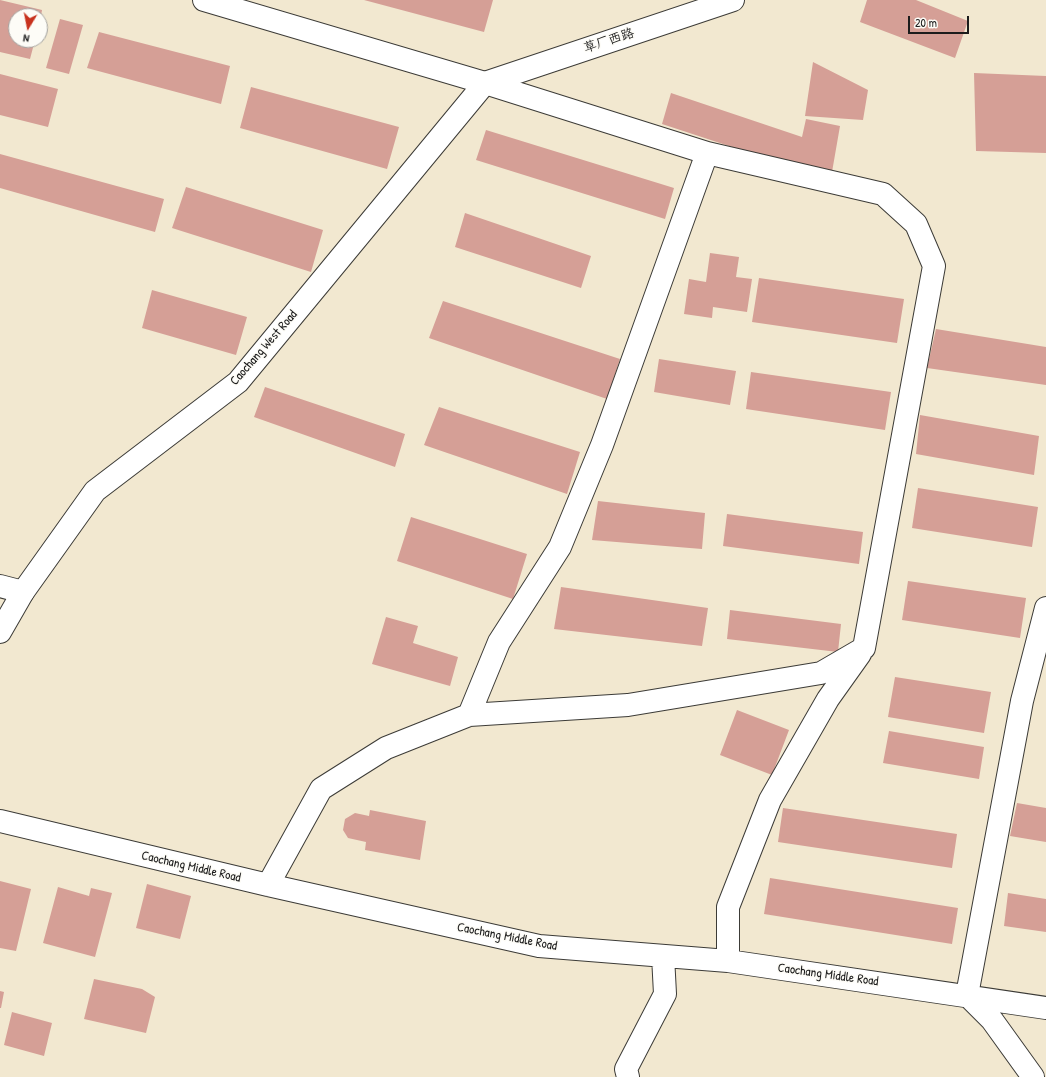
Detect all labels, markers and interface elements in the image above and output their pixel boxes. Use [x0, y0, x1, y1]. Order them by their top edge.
north arrow [8, 8, 48, 48]
scale bar [910, 8, 971, 34]
text: 20 m [915, 14, 937, 31]
street label: 草厂西路 [582, 26, 636, 56]
text: N [22, 31, 30, 46]
street label: Caochang West Road [227, 307, 301, 389]
street label: Caochang Middle Road [140, 848, 242, 886]
street label: Caochang Middle Road [456, 920, 558, 954]
street label: Caochang Middle Road [777, 960, 879, 990]

